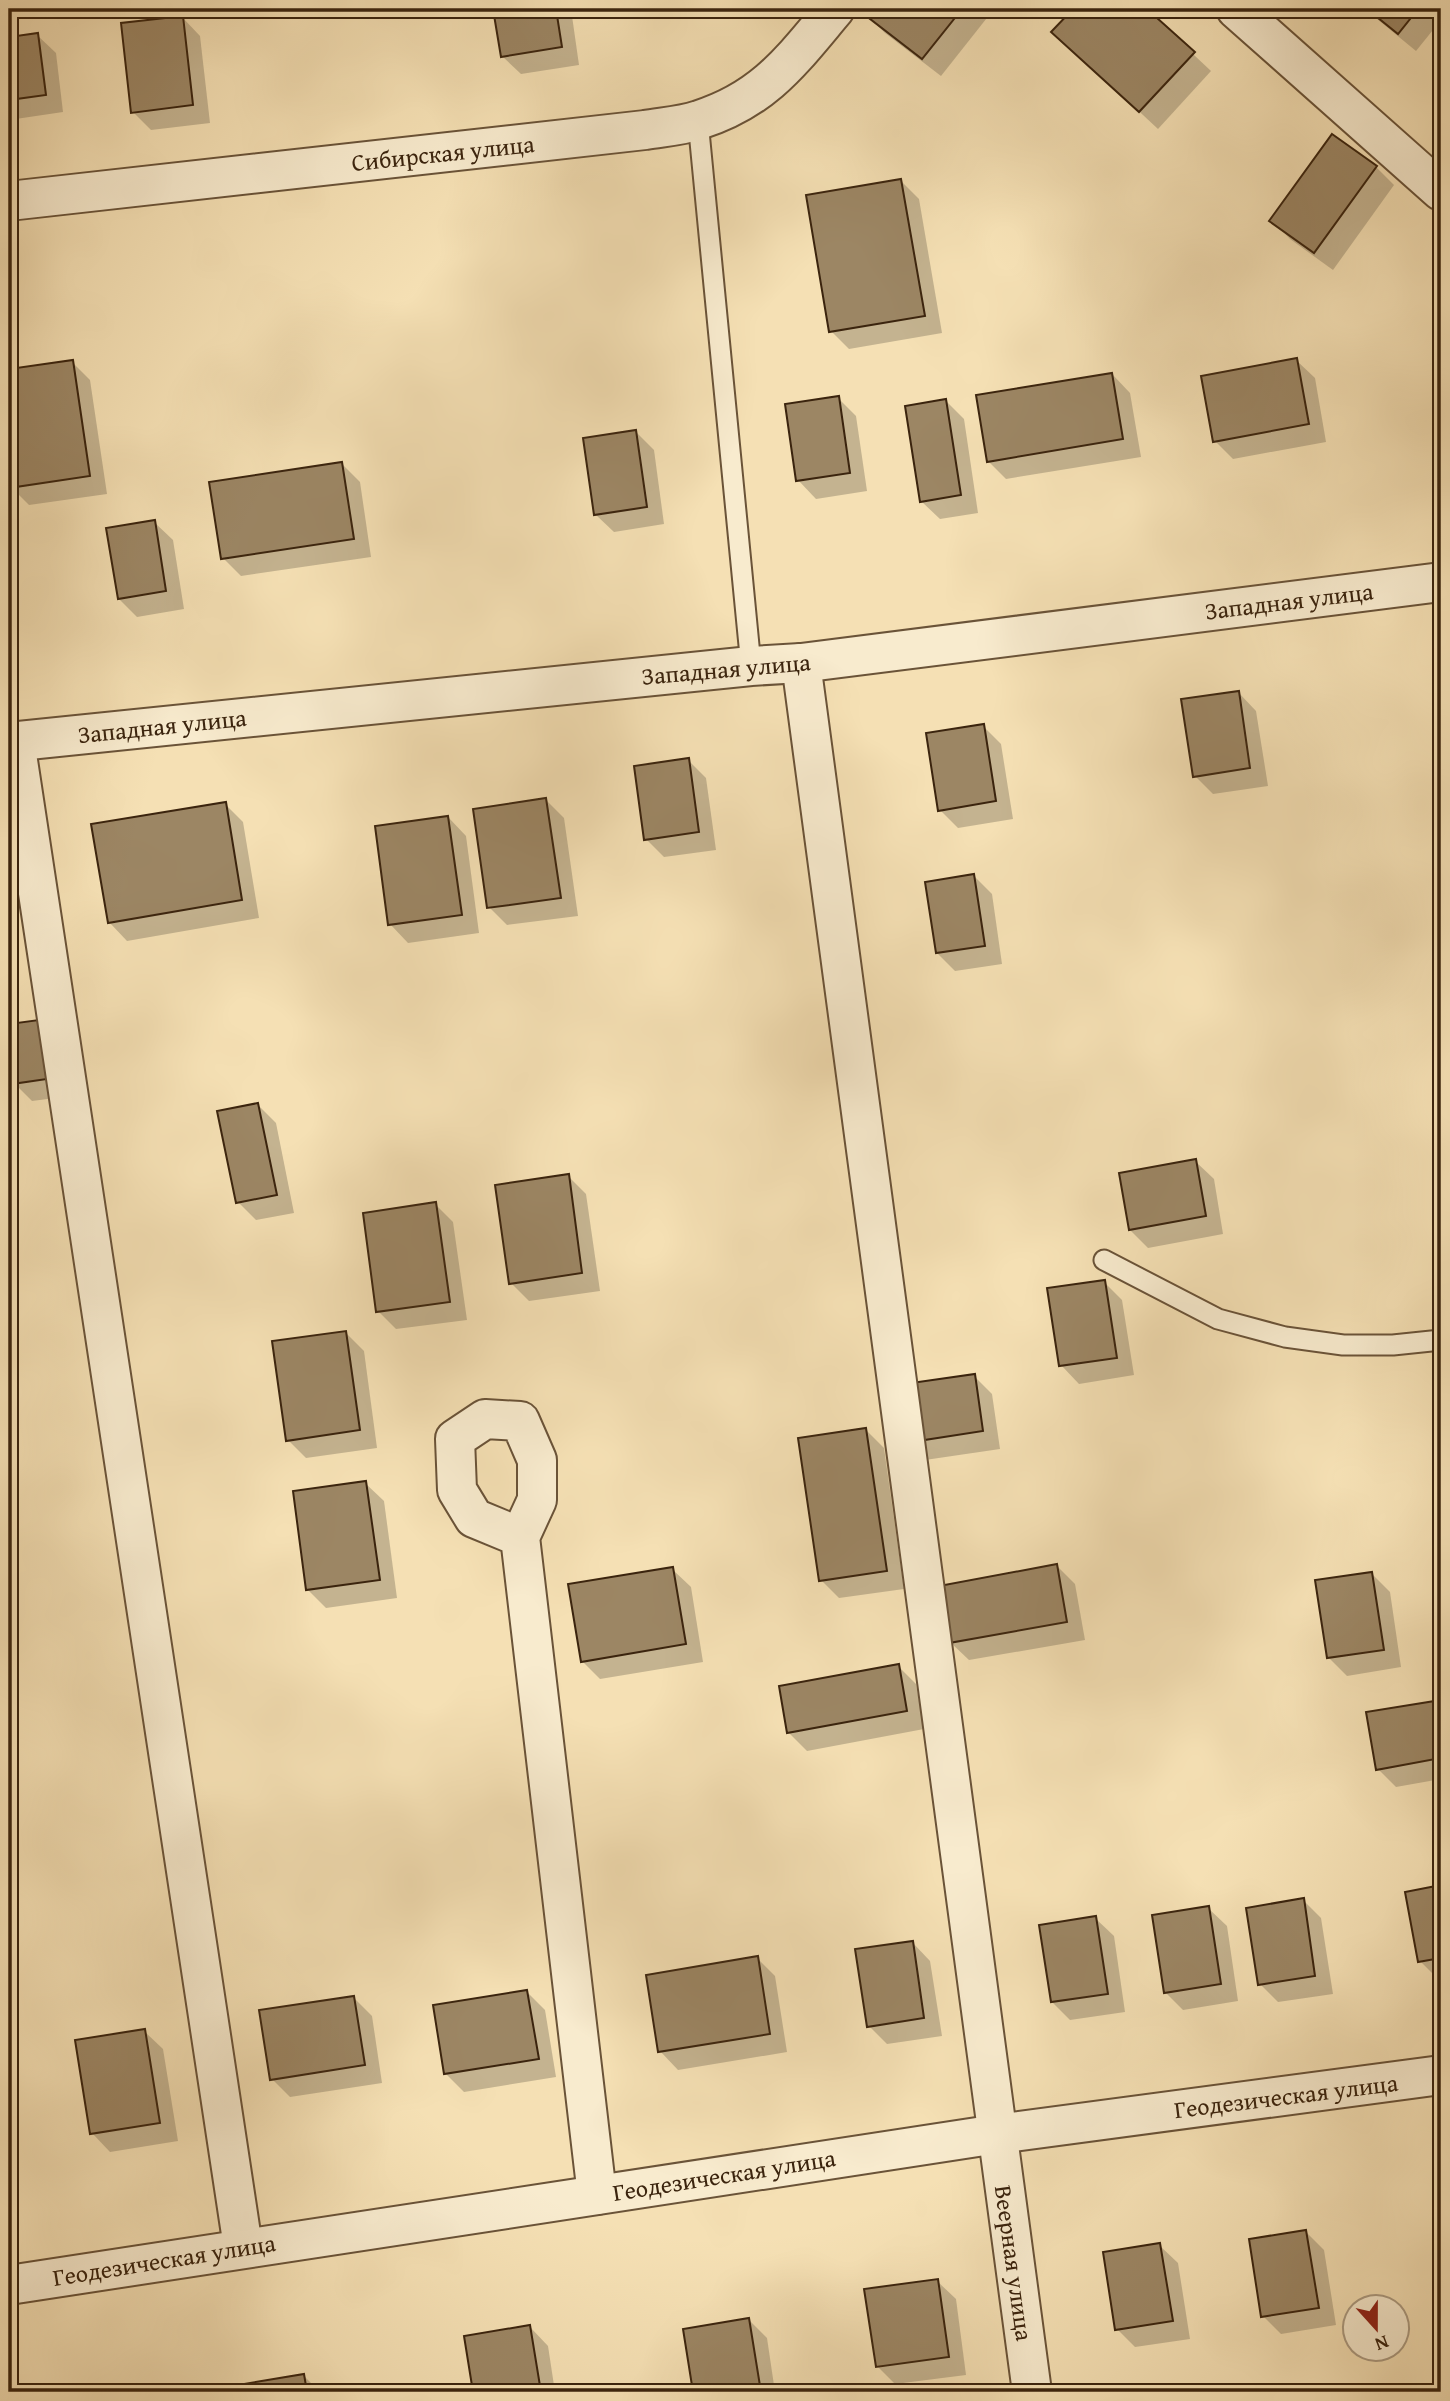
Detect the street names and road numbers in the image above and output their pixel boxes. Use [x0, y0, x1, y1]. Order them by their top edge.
street label: Сибирская улица [350, 126, 537, 180]
street label: Западная улица [1203, 573, 1376, 629]
street label: Западная улица [640, 644, 812, 694]
street label: Западная улица [76, 700, 249, 752]
street label: Геодезическая улица [1172, 2065, 1400, 2127]
street label: Геодезическая улица [610, 2140, 838, 2210]
street label: Веерная улица [986, 2183, 1042, 2344]
street label: Геодезическая улица [50, 2225, 278, 2295]

